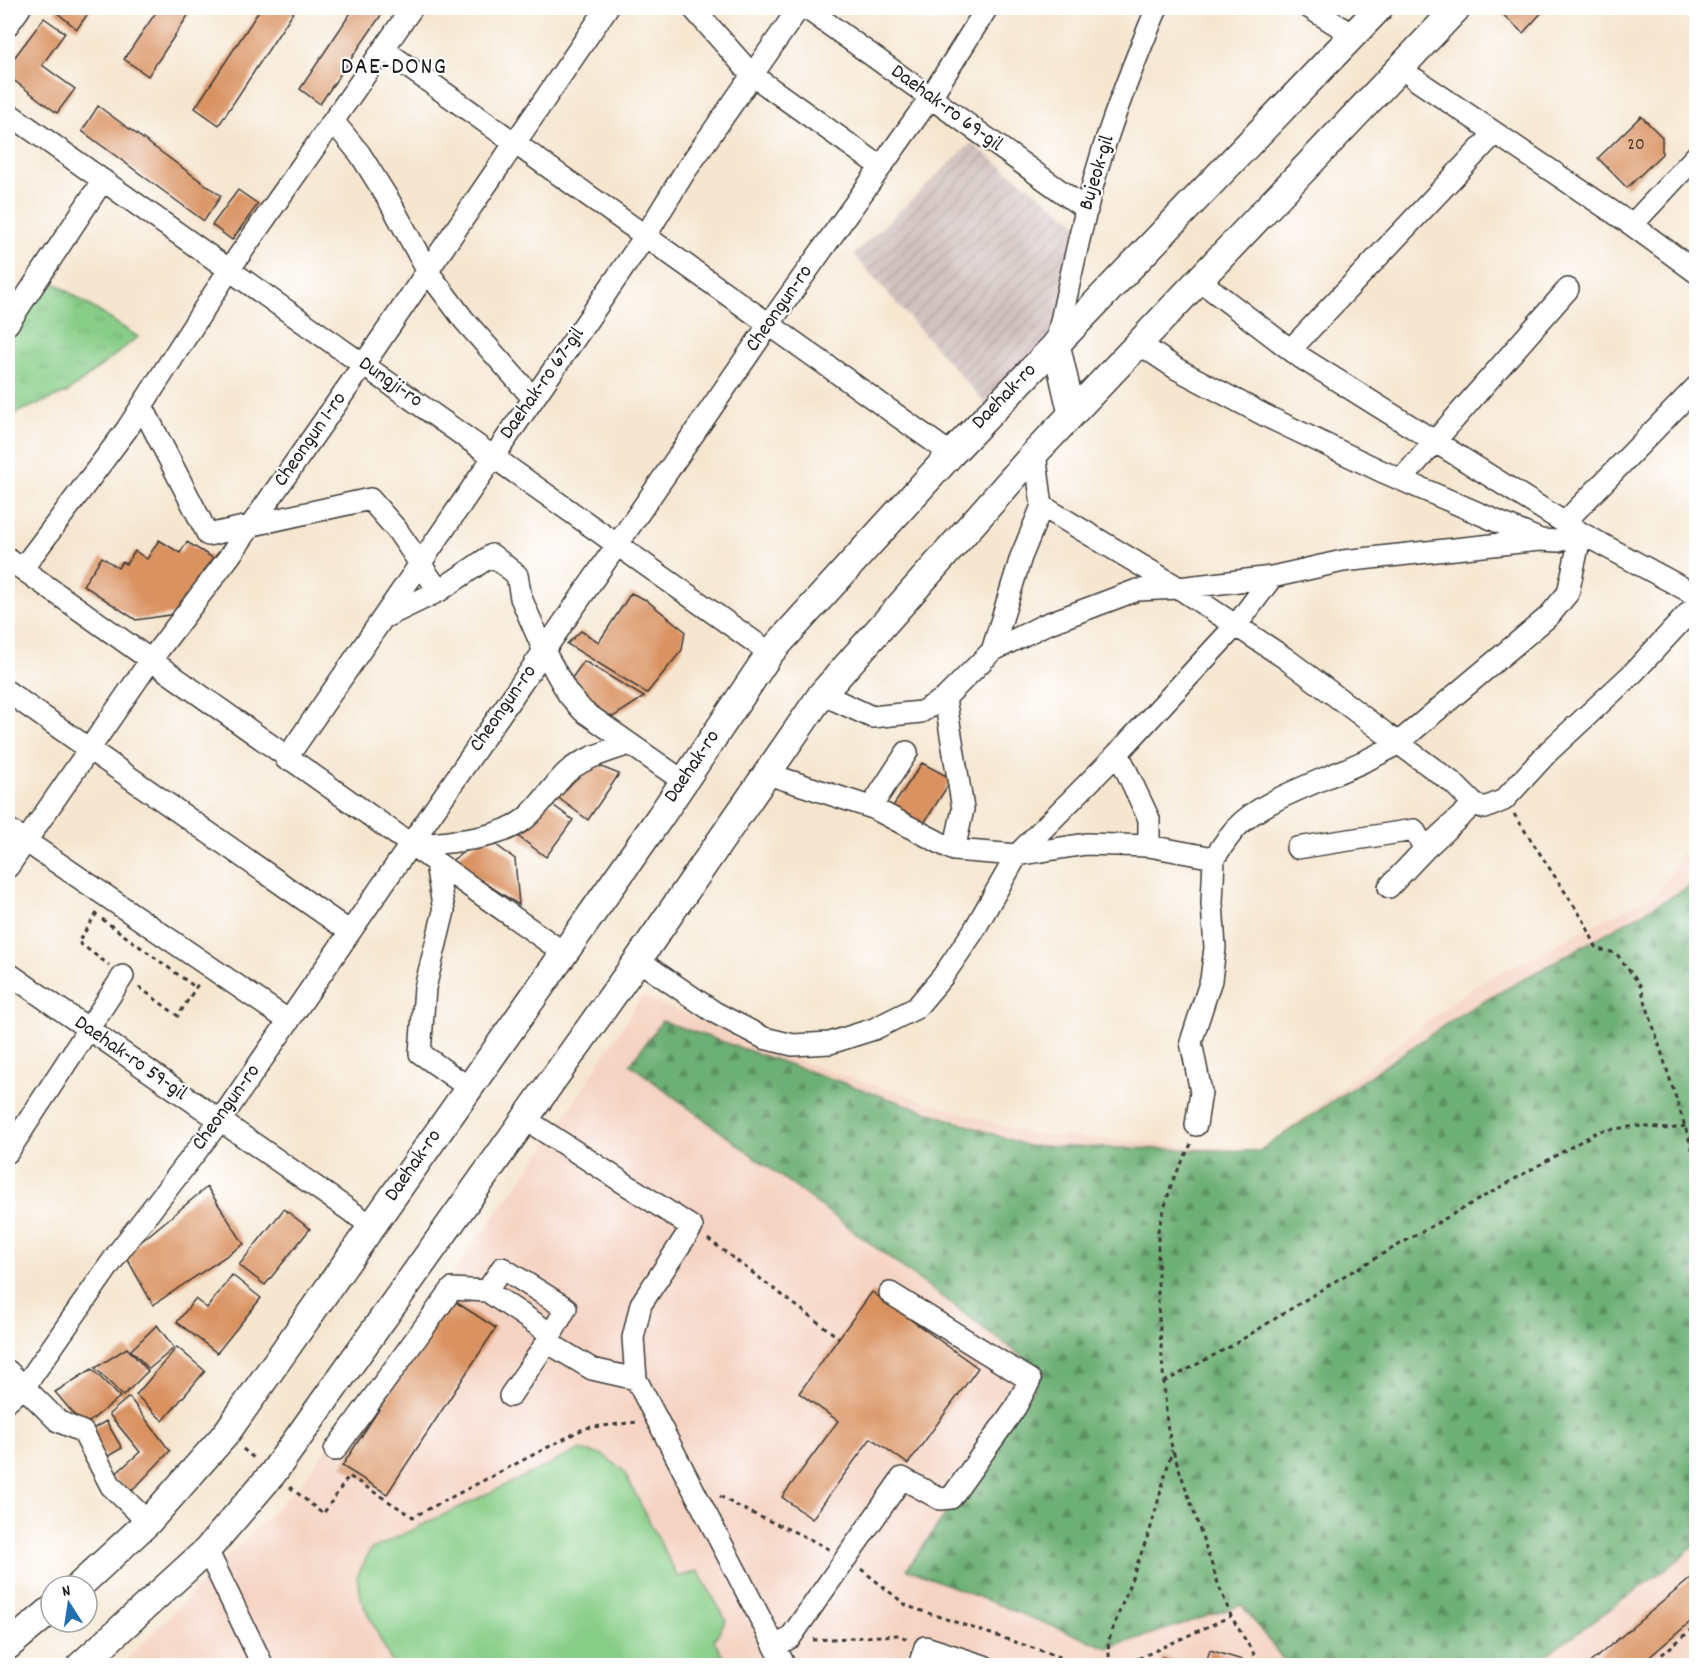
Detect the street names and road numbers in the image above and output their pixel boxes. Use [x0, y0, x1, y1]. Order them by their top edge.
street label: Daehak-ro 69-gil [884, 58, 1008, 160]
street label: Bujeok-gil [1072, 132, 1124, 214]
street label: Cheongun-ro [739, 259, 821, 359]
street label: Daehak-ro 67-gil [493, 322, 593, 446]
street label: Dungji-ro [352, 350, 428, 416]
street label: Daehak-ro [966, 357, 1044, 437]
street label: Cheongun 1-ro [267, 386, 355, 494]
street label: Cheongun-ro [463, 659, 545, 759]
street label: Daehak-ro [658, 724, 728, 810]
street label: Daehak-ro 59-gil [67, 1009, 193, 1109]
street label: Cheongun-ro [185, 1059, 269, 1157]
street label: Daehak-ro [378, 1124, 450, 1208]

